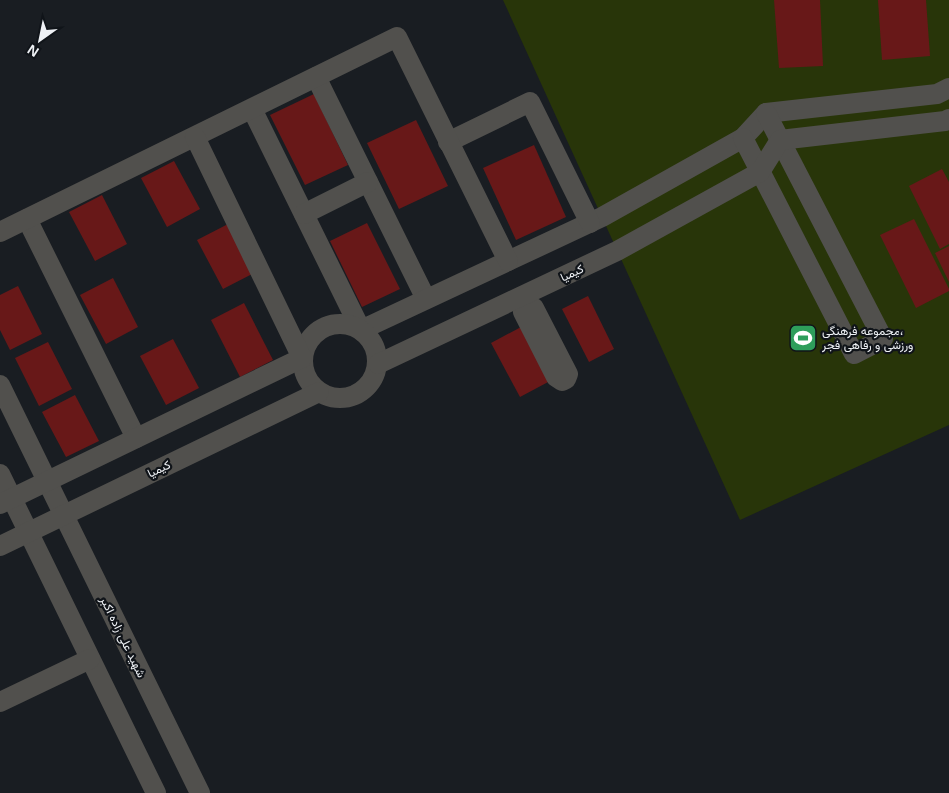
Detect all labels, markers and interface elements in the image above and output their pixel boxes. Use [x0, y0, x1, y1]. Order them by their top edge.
north arrow [15, 15, 65, 65]
text: N [24, 41, 42, 60]
street label: کیمیا [558, 262, 586, 284]
sports icon: مجموعه فرهنگی، ورزشی و رفاهی فجر [788, 323, 818, 353]
place label: مجموعه فرهنگی، ورزشی و رفاهی فجر [821, 324, 913, 353]
street label: کیمیا [145, 457, 173, 481]
street label: شهید علی زاده اکبر [96, 593, 149, 680]

